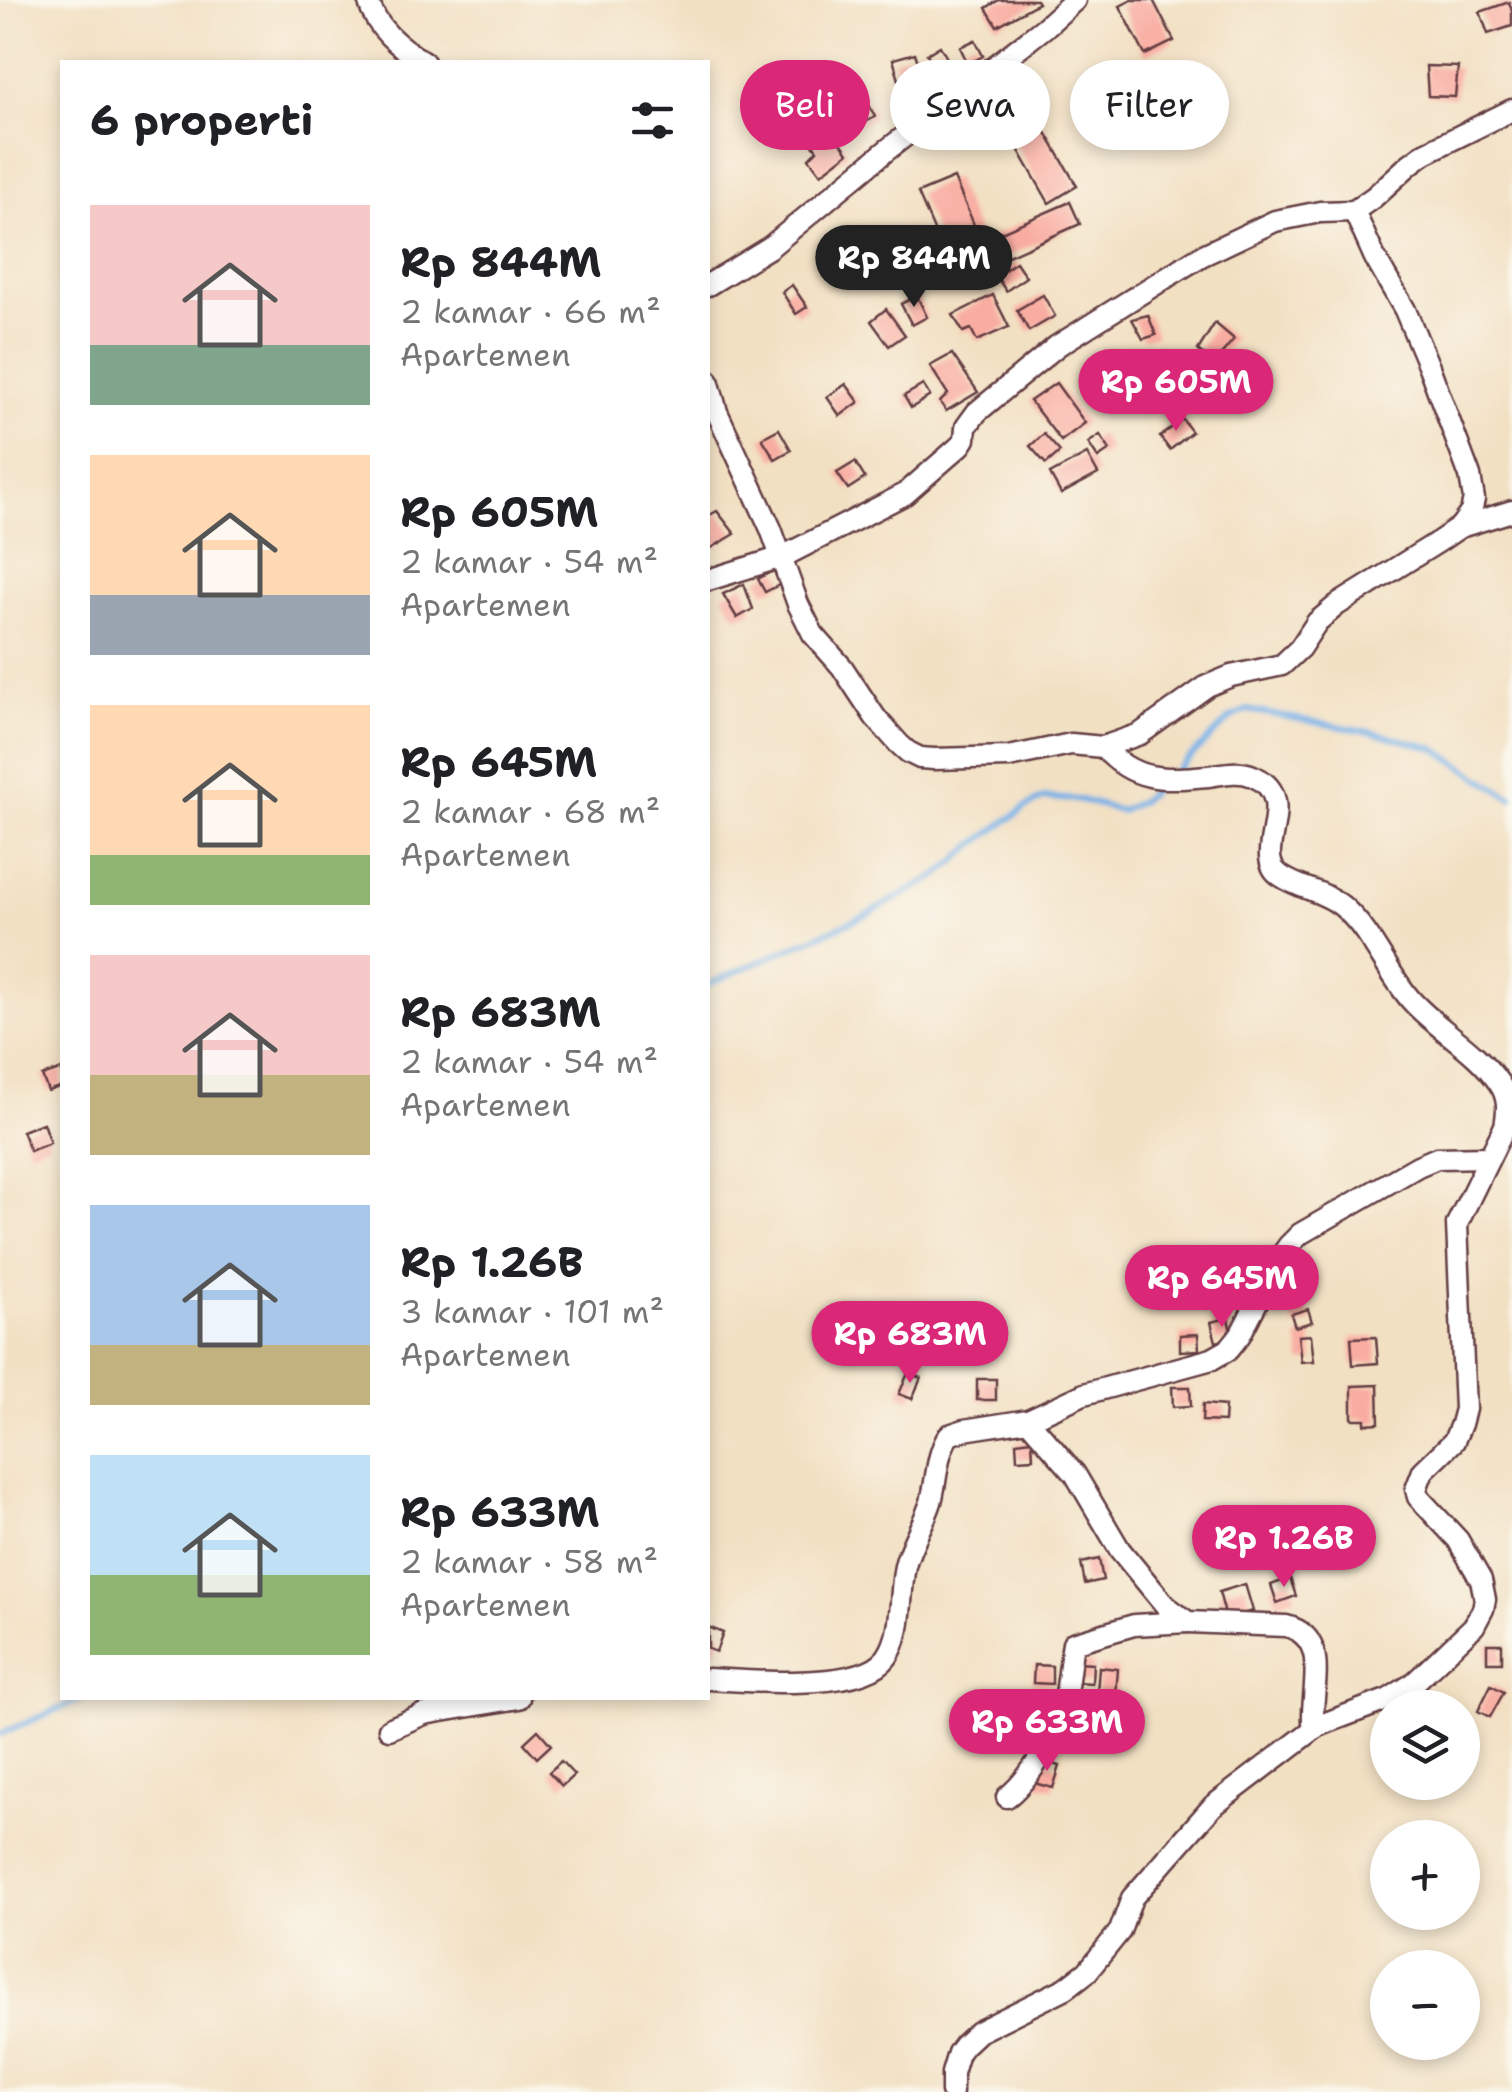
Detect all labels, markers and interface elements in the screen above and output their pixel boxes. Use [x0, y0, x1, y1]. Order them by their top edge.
chip: Beli [740, 60, 870, 150]
chip: Sewa [890, 60, 1050, 150]
chip: Filter [1070, 60, 1229, 150]
text: 6 properti [90, 92, 313, 148]
icon: filters [625, 93, 680, 148]
pin: Rp 844M [822, 225, 1006, 310]
text: Rp 844M [400, 234, 601, 290]
text: Rp 844M [837, 236, 991, 279]
icon: home [170, 245, 290, 365]
text: 2 kamar · 66 m² [400, 290, 661, 333]
text: Apartemen [400, 333, 571, 376]
pin: Rp 605M [1084, 349, 1268, 434]
text: Rp 605M [1100, 360, 1252, 403]
text: Rp 605M [400, 484, 598, 540]
icon: home [170, 495, 290, 615]
text: 2 kamar · 54 m² [400, 540, 658, 583]
text: Apartemen [400, 583, 571, 626]
text: Rp 645M [400, 734, 597, 790]
icon: home [170, 745, 290, 865]
text: 2 kamar · 68 m² [400, 790, 660, 833]
text: Apartemen [400, 833, 571, 876]
text: Rp 683M [400, 984, 601, 1040]
icon: home [170, 995, 290, 1115]
text: 2 kamar · 54 m² [400, 1040, 658, 1083]
text: Apartemen [400, 1083, 571, 1126]
text: Rp 1.26B [400, 1234, 584, 1290]
icon: home [170, 1245, 290, 1365]
pin: Rp 645M [1130, 1245, 1314, 1330]
text: Rp 645M [1147, 1256, 1297, 1299]
text: 3 kamar · 101 m² [400, 1290, 664, 1333]
pin: Rp 683M [818, 1301, 1002, 1386]
text: Rp 683M [833, 1312, 987, 1355]
text: Apartemen [400, 1333, 571, 1376]
text: Rp 633M [400, 1484, 600, 1540]
icon: home [170, 1495, 290, 1615]
pin: Rp 1.26B [1181, 1505, 1387, 1590]
text: Rp 1.26B [1214, 1516, 1354, 1559]
text: 2 kamar · 58 m² [400, 1540, 658, 1583]
text: Apartemen [400, 1583, 571, 1626]
pin: Rp 633M [955, 1689, 1139, 1774]
map controls [1370, 1690, 1480, 2060]
button: layers [1370, 1690, 1480, 1800]
text: Rp 633M [971, 1700, 1123, 1743]
button: + [1370, 1820, 1480, 1930]
button: − [1370, 1950, 1480, 2060]

